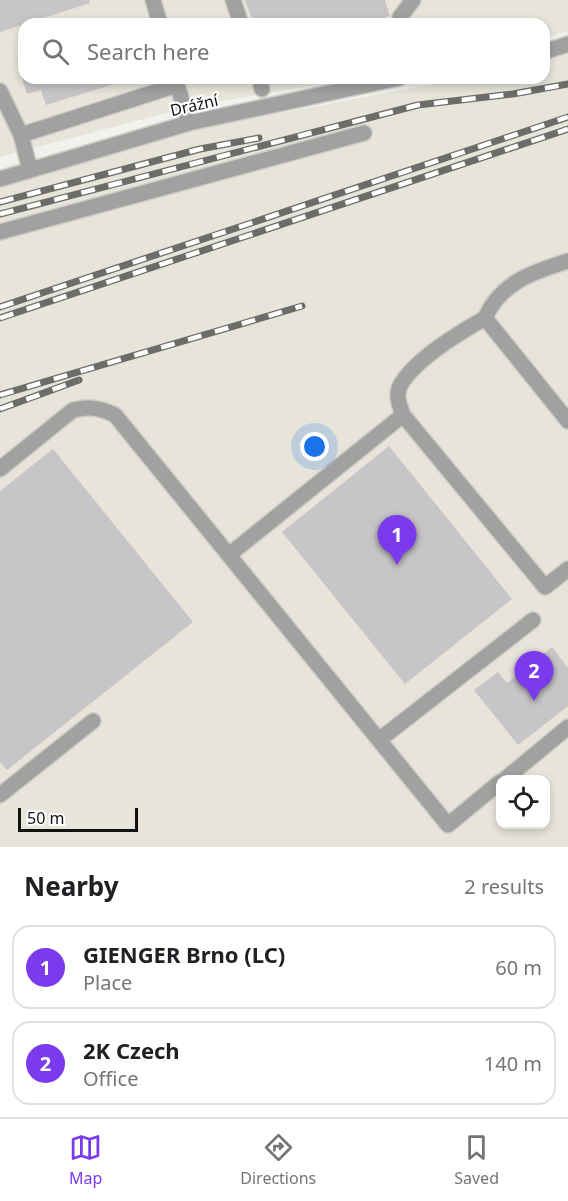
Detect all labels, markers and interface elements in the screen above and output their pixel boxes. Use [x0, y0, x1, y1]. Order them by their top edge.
search box [18, 18, 550, 84]
icon: search [39, 35, 72, 68]
text: Search here [87, 36, 209, 66]
street label: Drážní [168, 89, 221, 121]
your location [300, 432, 329, 461]
pin: 1 [378, 516, 416, 565]
pin: 2 [514, 652, 554, 701]
map controls [496, 775, 550, 829]
button: locate [496, 775, 550, 829]
scale bar [18, 805, 138, 832]
text: 50 m [27, 807, 64, 829]
text: Nearby [24, 868, 119, 904]
text: 2 results [464, 873, 544, 900]
text: GIENGER Brno (LC) [83, 939, 285, 969]
text: 1 [40, 954, 51, 981]
text: 60 m [495, 954, 542, 981]
text: Place [83, 969, 132, 996]
text: 2K Czech [83, 1035, 180, 1065]
text: 2 [40, 1050, 51, 1077]
text: 140 m [484, 1050, 542, 1077]
text: Office [83, 1065, 138, 1092]
tab: Map [69, 1131, 102, 1189]
tab: Directions [240, 1131, 316, 1189]
tab: Saved [454, 1131, 499, 1189]

